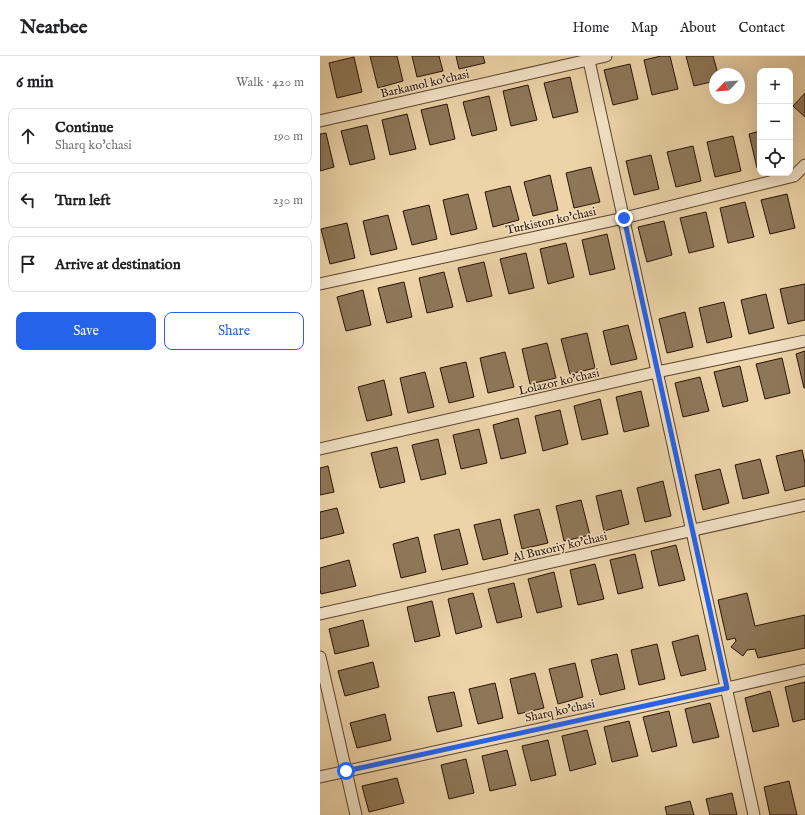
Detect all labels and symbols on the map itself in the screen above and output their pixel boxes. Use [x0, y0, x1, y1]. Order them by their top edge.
street label: Barkamol ko'chasi [379, 66, 471, 102]
north arrow [709, 68, 745, 104]
street label: Turkiston ko'chasi [505, 204, 597, 238]
route end [615, 209, 633, 227]
street label: Lolazor ko'chasi [517, 365, 601, 399]
street label: Al Buxoriy ko'chasi [510, 529, 609, 565]
street label: Sharq ko'chasi [524, 696, 596, 727]
route start [337, 762, 355, 780]

